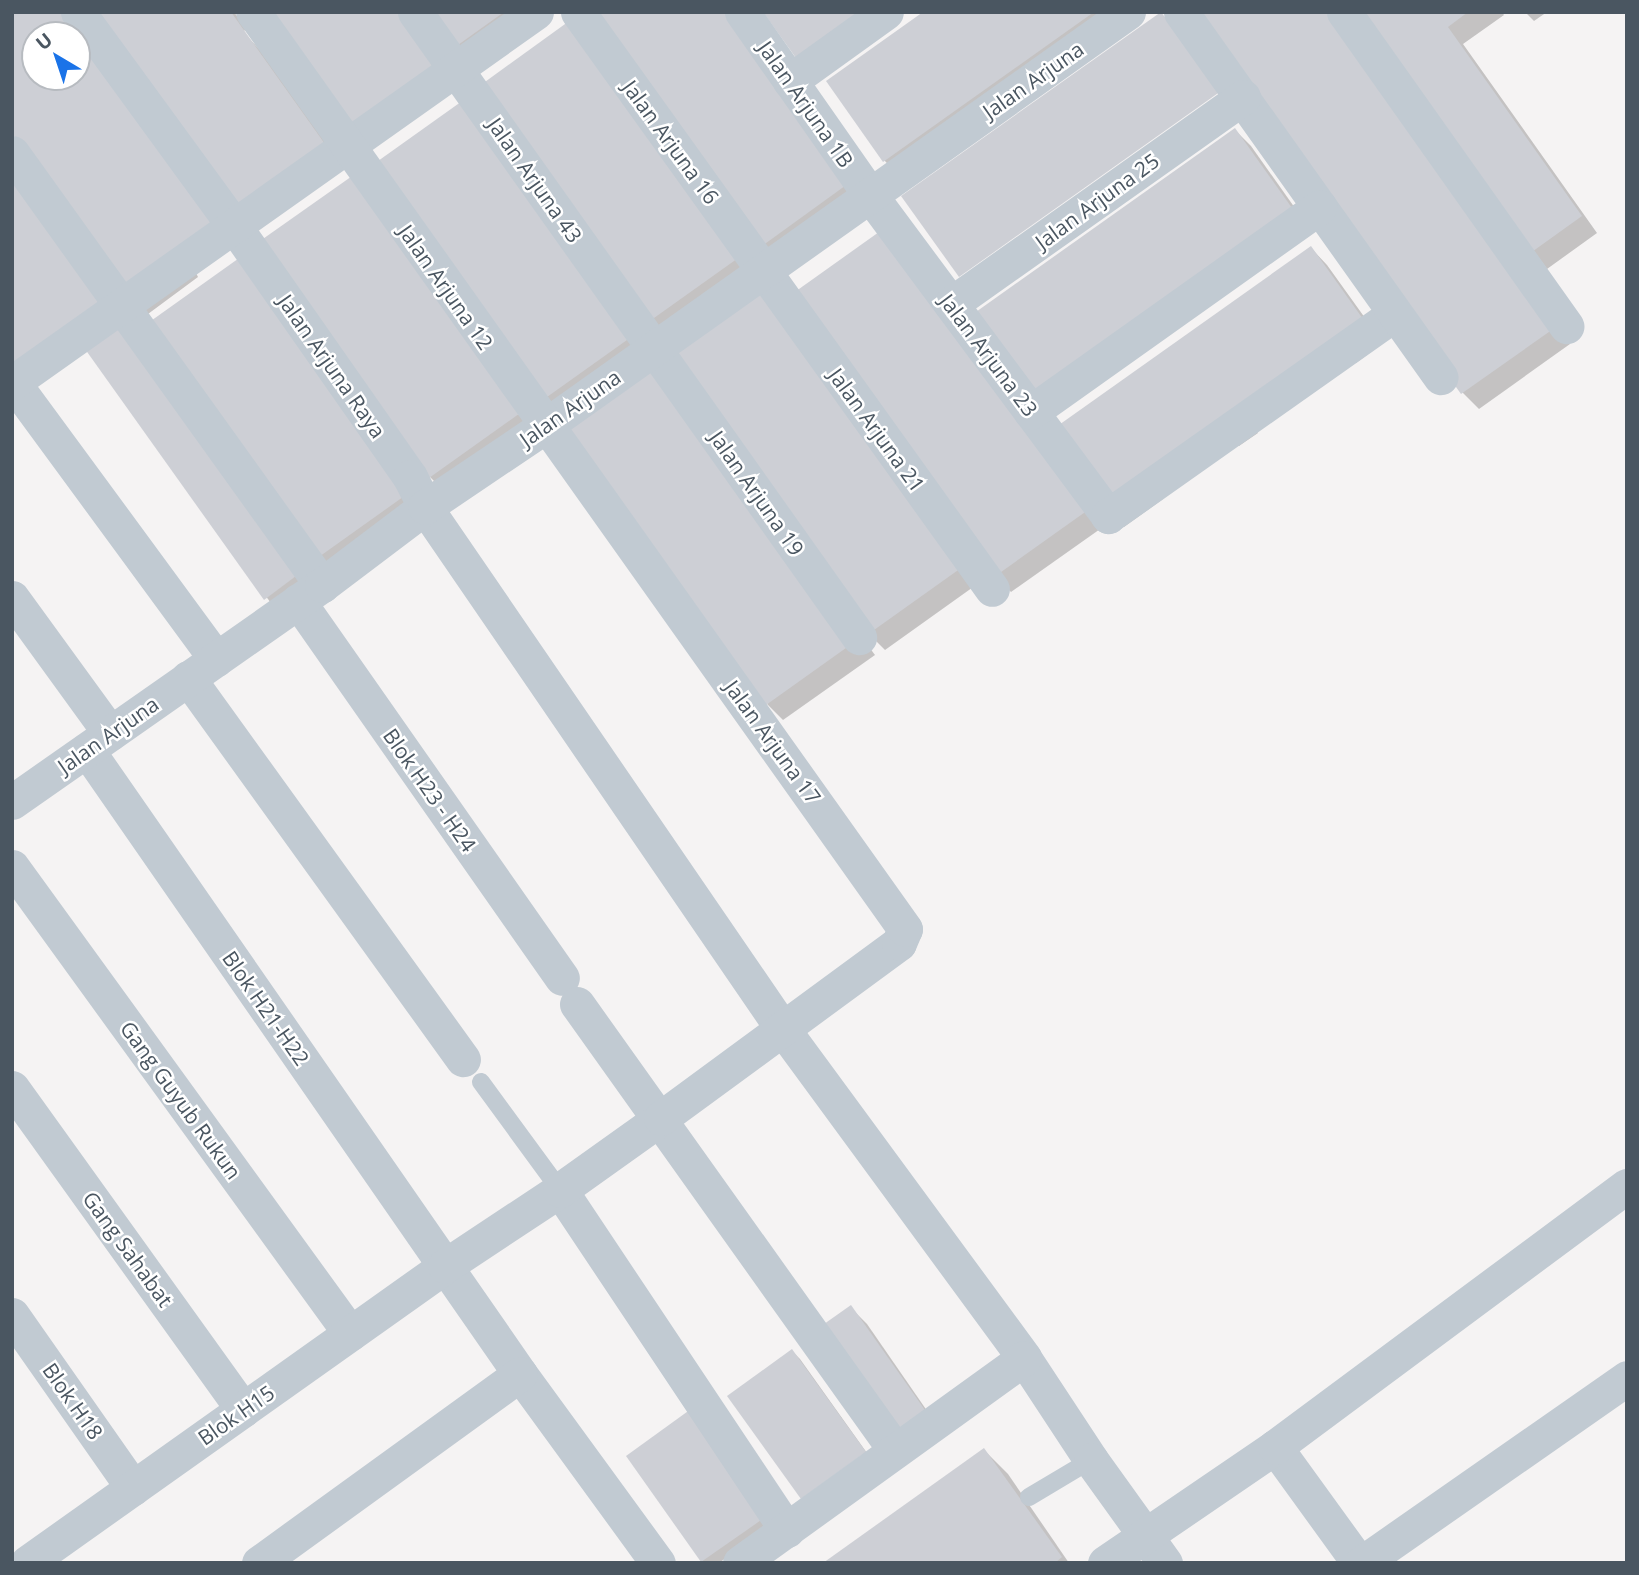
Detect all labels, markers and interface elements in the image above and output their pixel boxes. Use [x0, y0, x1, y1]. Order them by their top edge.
north arrow [21, 21, 91, 91]
text: U [30, 27, 58, 56]
street label: Jalan Arjuna 1B [753, 36, 859, 172]
street label: Jalan Arjuna [978, 36, 1088, 124]
street label: Jalan Arjuna 16 [618, 75, 724, 209]
street label: Jalan Arjuna 43 [483, 113, 587, 247]
street label: Jalan Arjuna 25 [1030, 148, 1164, 254]
street label: Jalan Arjuna 12 [394, 220, 498, 354]
street label: Jalan Arjuna Raya [273, 289, 391, 443]
street label: Jalan Arjuna 23 [935, 289, 1043, 421]
street label: Jalan Arjuna 21 [824, 363, 930, 497]
street label: Jalan Arjuna [515, 364, 625, 452]
street label: Jalan Arjuna 19 [705, 426, 809, 560]
street label: Jalan Arjuna 17 [720, 675, 826, 809]
street label: Jalan Arjuna [53, 691, 163, 779]
street label: Blok H23 - H24 [378, 724, 482, 856]
street label: Blok H21-H22 [217, 946, 315, 1070]
street label: Gang Guyub Rukun [115, 1016, 247, 1184]
street label: Gang Sahabat [78, 1186, 178, 1312]
street label: Blok H18 [38, 1358, 108, 1444]
street label: Blok H15 [193, 1380, 279, 1450]

